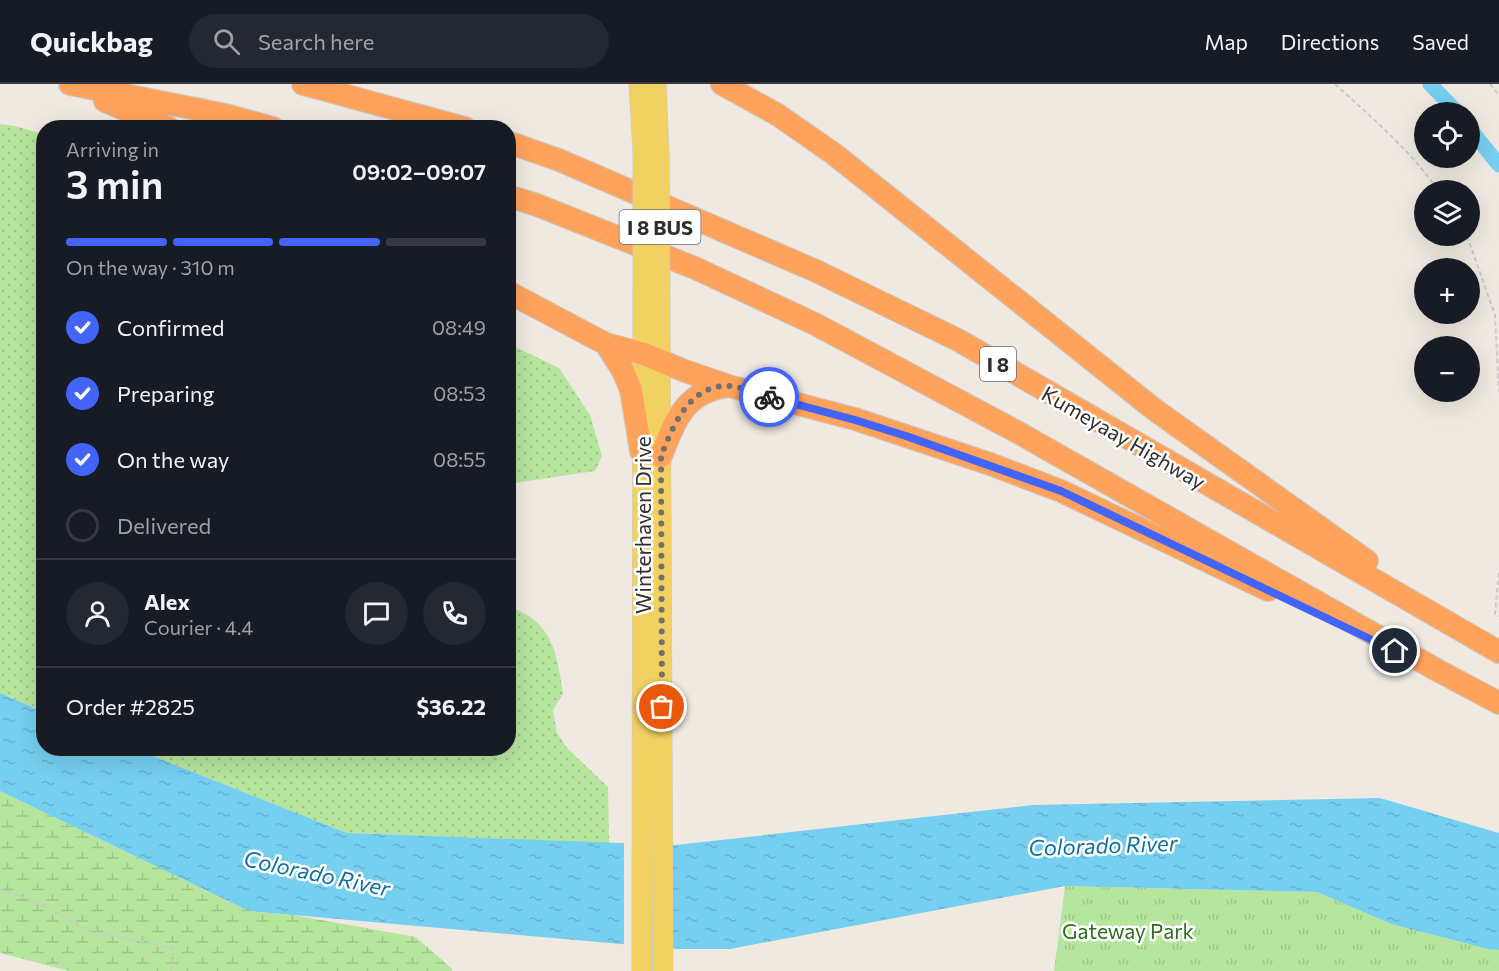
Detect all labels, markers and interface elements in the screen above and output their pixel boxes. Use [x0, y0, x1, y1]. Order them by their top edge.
search box [189, 14, 609, 68]
text: Quickbag [30, 24, 153, 58]
icon: search [210, 25, 243, 58]
text: Search here [258, 28, 374, 55]
text: Map [1205, 29, 1248, 54]
text: Directions [1281, 29, 1379, 54]
text: Saved [1412, 29, 1469, 54]
map controls [1414, 102, 1480, 402]
button: locate [1414, 102, 1480, 168]
text: Arriving in [66, 137, 159, 161]
text: 09:02–09:07 [352, 158, 486, 185]
text: 3 min [66, 159, 163, 207]
button: layers [1414, 180, 1480, 246]
road number: I 8 BUS [620, 210, 700, 244]
text: On the way · 310 m [66, 255, 235, 279]
button: + [1414, 258, 1480, 324]
icon: check [66, 311, 99, 344]
text: Confirmed [117, 314, 224, 341]
text: 08:49 [432, 315, 486, 339]
button: − [1414, 336, 1480, 402]
road number: I 8 [980, 347, 1016, 381]
courier [739, 367, 799, 427]
icon: check [66, 377, 99, 410]
text: Preparing [117, 380, 214, 407]
street label: Kumeyaay Highway [1038, 380, 1210, 494]
text: 08:53 [433, 381, 486, 405]
icon: bike [753, 381, 786, 414]
street label: Winterhaven Drive [630, 436, 655, 614]
icon: check [66, 443, 99, 476]
text: On the way [117, 446, 229, 473]
text: 08:55 [433, 447, 486, 471]
text: Delivered [117, 512, 211, 539]
button: person [66, 582, 129, 645]
button: chat [345, 582, 408, 645]
button: phone [423, 582, 486, 645]
text: Alex [144, 588, 190, 615]
text: Courier · 4.4 [144, 615, 253, 639]
pin [1369, 625, 1420, 676]
icon: home [1378, 634, 1411, 667]
pin [636, 681, 687, 732]
icon: bag [645, 690, 678, 723]
text: Order #2825 [66, 693, 195, 720]
text: $36.22 [416, 693, 486, 720]
water label: Colorado River [1028, 829, 1179, 861]
water label: Colorado River [241, 844, 394, 902]
park label: Gateway Park [1062, 918, 1194, 943]

